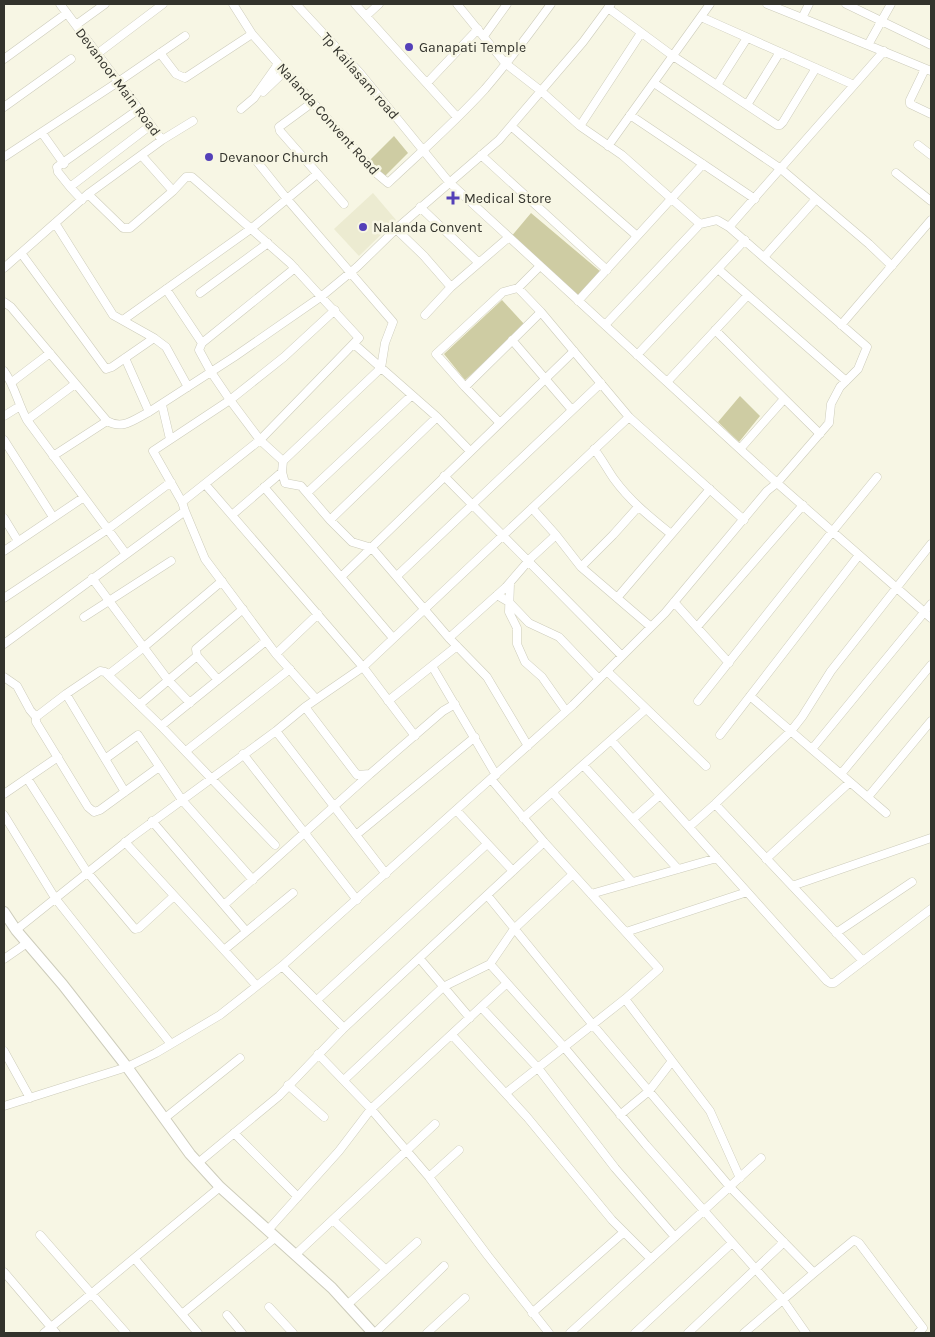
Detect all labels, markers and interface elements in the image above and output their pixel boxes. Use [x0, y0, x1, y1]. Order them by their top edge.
street label: Devanoor Main Road [72, 25, 164, 139]
street label: Tp Kailasam road [318, 29, 402, 123]
place label: Ganapati Temple [419, 39, 526, 56]
marker: Ganapati Temple [403, 41, 415, 53]
street label: Nalanda Convent Road [273, 59, 383, 179]
place label: Devanoor Church [219, 149, 329, 166]
marker: Devanoor Church [203, 151, 215, 163]
place label: Medical Store [464, 190, 551, 207]
marker: Medical Store [446, 191, 460, 205]
place label: Nalanda Convent [373, 219, 482, 236]
marker: Nalanda Convent [357, 221, 369, 233]

